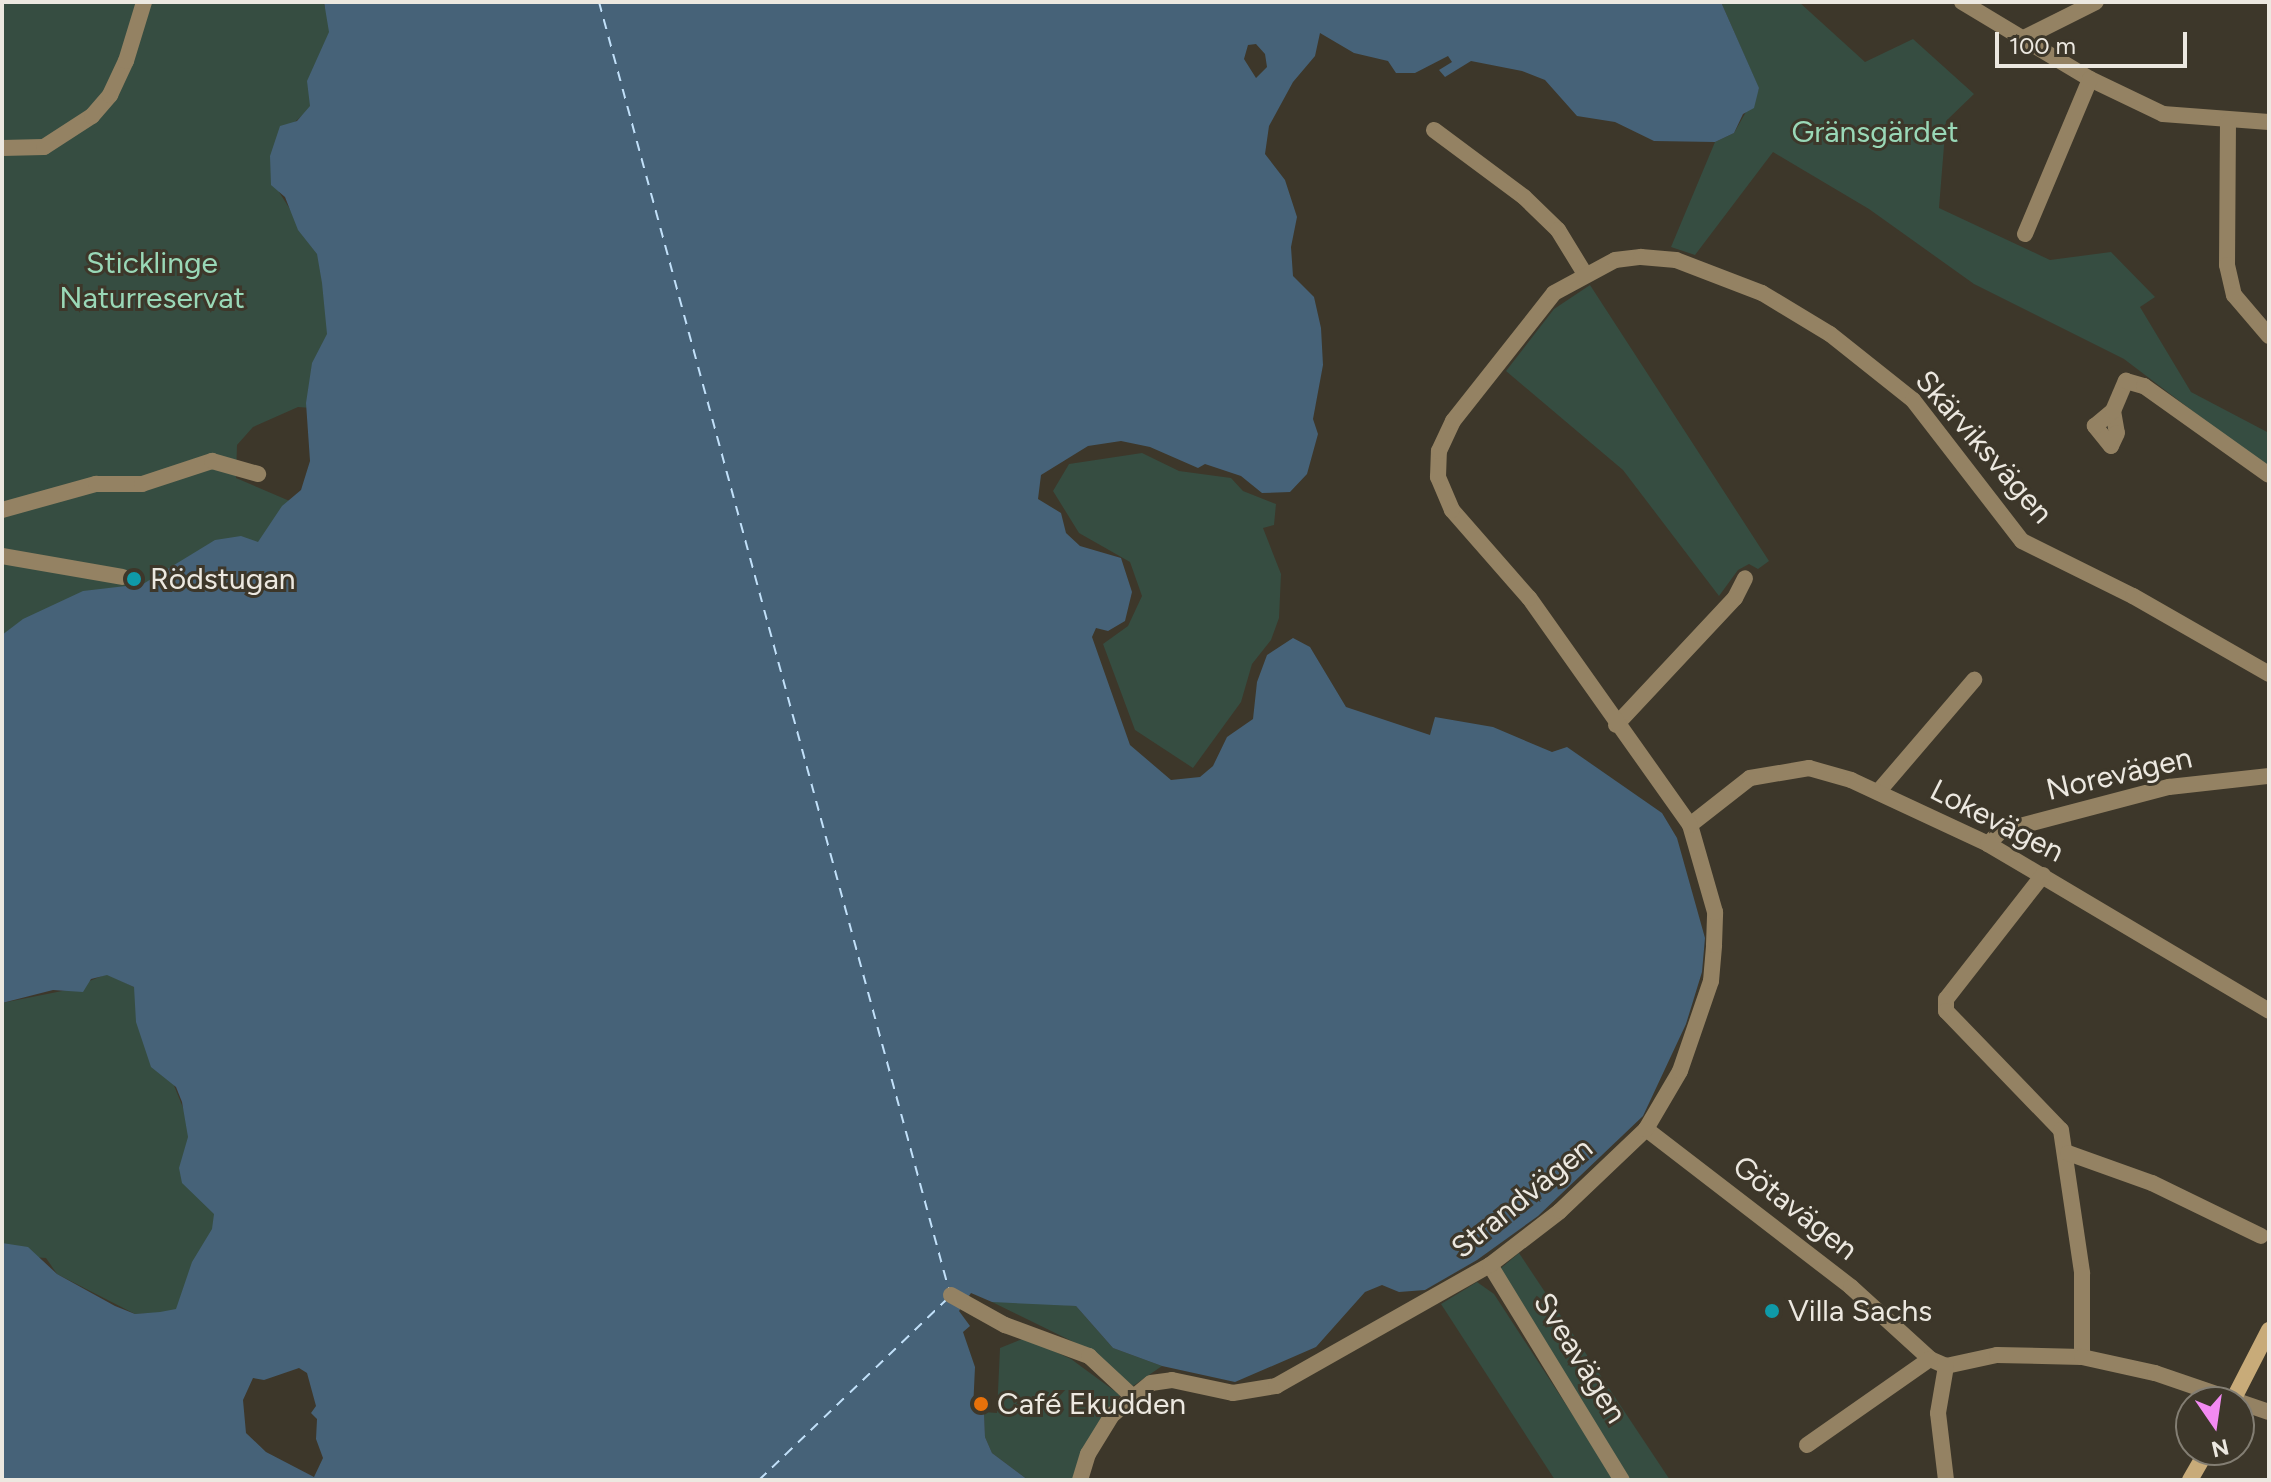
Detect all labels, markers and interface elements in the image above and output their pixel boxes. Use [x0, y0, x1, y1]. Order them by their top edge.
scale bar [1999, 16, 2191, 66]
text: 100 m [2009, 31, 2076, 60]
park label: Gränsgärdet [1791, 114, 1959, 150]
park label: Sticklinge Naturreservat [59, 245, 245, 316]
street label: Skärviksvägen [1908, 363, 2060, 531]
place label: Rödstugan [150, 561, 295, 597]
marker: Rödstugan [125, 570, 143, 588]
street label: Norevägen [2043, 740, 2195, 808]
street label: Lokevägen [1924, 772, 2070, 870]
street label: Strandvägen [1444, 1130, 1600, 1266]
street label: Götavägen [1726, 1148, 1864, 1268]
street label: Sveavägen [1526, 1286, 1634, 1430]
place label: Villa Sachs [1788, 1293, 1932, 1329]
marker: Villa Sachs [1763, 1302, 1781, 1320]
place label: Café Ekudden [997, 1386, 1186, 1422]
north arrow [2175, 1386, 2255, 1466]
marker: Café Ekudden [972, 1395, 990, 1413]
text: N [2209, 1433, 2231, 1463]

